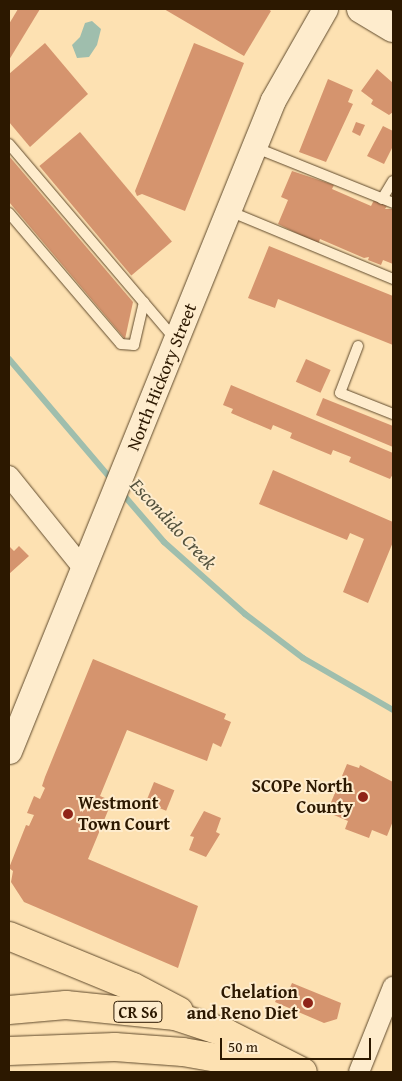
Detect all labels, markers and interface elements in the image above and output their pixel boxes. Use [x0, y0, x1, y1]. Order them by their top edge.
street label: North Hickory Street [123, 300, 201, 454]
water label: Escondido Creek [125, 474, 221, 574]
place label: SCOPe North County [251, 776, 353, 819]
marker: SCOPe North County [357, 791, 369, 803]
place label: Westmont Town Court [78, 793, 170, 836]
marker: Westmont Town Court [62, 808, 74, 820]
place label: Chelation and Reno Diet [187, 982, 298, 1024]
marker: Chelation and Reno Diet [302, 997, 314, 1009]
road number: CR S6 [113, 999, 163, 1026]
scale bar [222, 1028, 373, 1060]
text: 50 m [228, 1036, 258, 1057]

